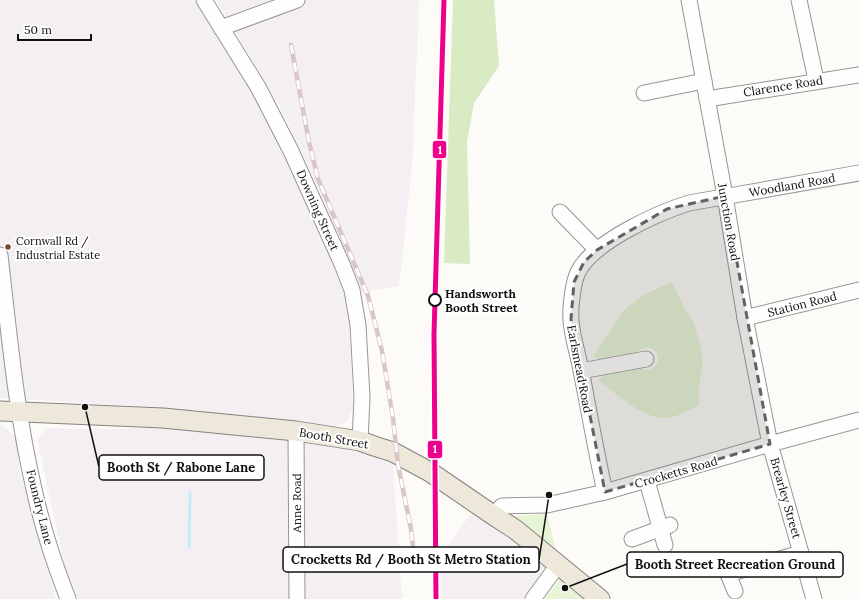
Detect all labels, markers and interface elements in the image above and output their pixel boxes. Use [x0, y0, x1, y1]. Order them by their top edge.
scale bar [18, 16, 91, 42]
text: 50 m [24, 22, 52, 37]
street label: Clarence Road [742, 72, 824, 100]
line badge: 1 [432, 140, 447, 159]
text: 1 [438, 143, 443, 157]
street label: Downing Street [293, 167, 343, 253]
street label: Woodland Road [748, 170, 836, 200]
street label: Junction Road [715, 181, 743, 262]
place label: Cornwall Rd / Industrial Estate [16, 234, 100, 262]
marker: Cornwall Rd / Industrial Estate [3, 242, 13, 252]
place label: Handsworth Booth Street [445, 286, 519, 315]
street label: Station Road [766, 288, 838, 320]
marker: Handsworth Booth Street [428, 293, 442, 307]
street label: Earlsmead Road [564, 324, 596, 414]
street label: Booth Street [298, 424, 370, 452]
line badge: 1 [427, 440, 443, 459]
text: 1 [433, 442, 438, 456]
street label: Crocketts Road [633, 453, 719, 491]
callout: Booth St / Rabone Lane [99, 455, 264, 480]
street label: Brearley Street [767, 456, 805, 541]
text: Booth St / Rabone Lane [107, 459, 255, 476]
street label: Foundry Lane [23, 468, 57, 547]
street label: Anne Road [289, 473, 304, 534]
callout: Crocketts Rd / Booth St Metro Station [283, 547, 539, 572]
text: Crocketts Rd / Booth St Metro Station [291, 551, 532, 568]
callout: Booth Street Recreation Ground [627, 552, 843, 577]
text: Booth Street Recreation Ground [635, 556, 835, 573]

